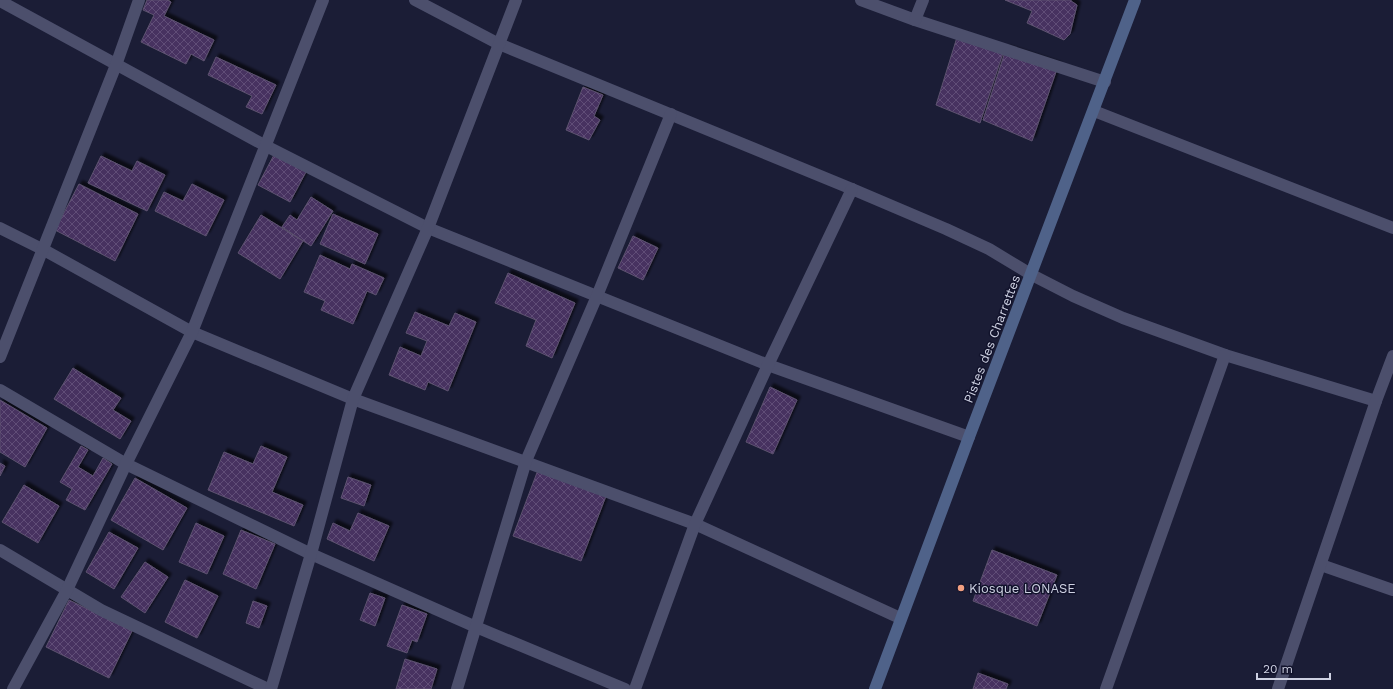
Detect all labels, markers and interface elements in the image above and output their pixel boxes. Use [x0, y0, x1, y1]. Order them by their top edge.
street label: Pistes des Charrettes [961, 273, 1023, 405]
place label: Kiosque LONASE [969, 581, 1076, 596]
marker: Kiosque LONASE [956, 583, 966, 593]
scale bar [1257, 655, 1330, 681]
text: 20 m [1263, 662, 1293, 676]

